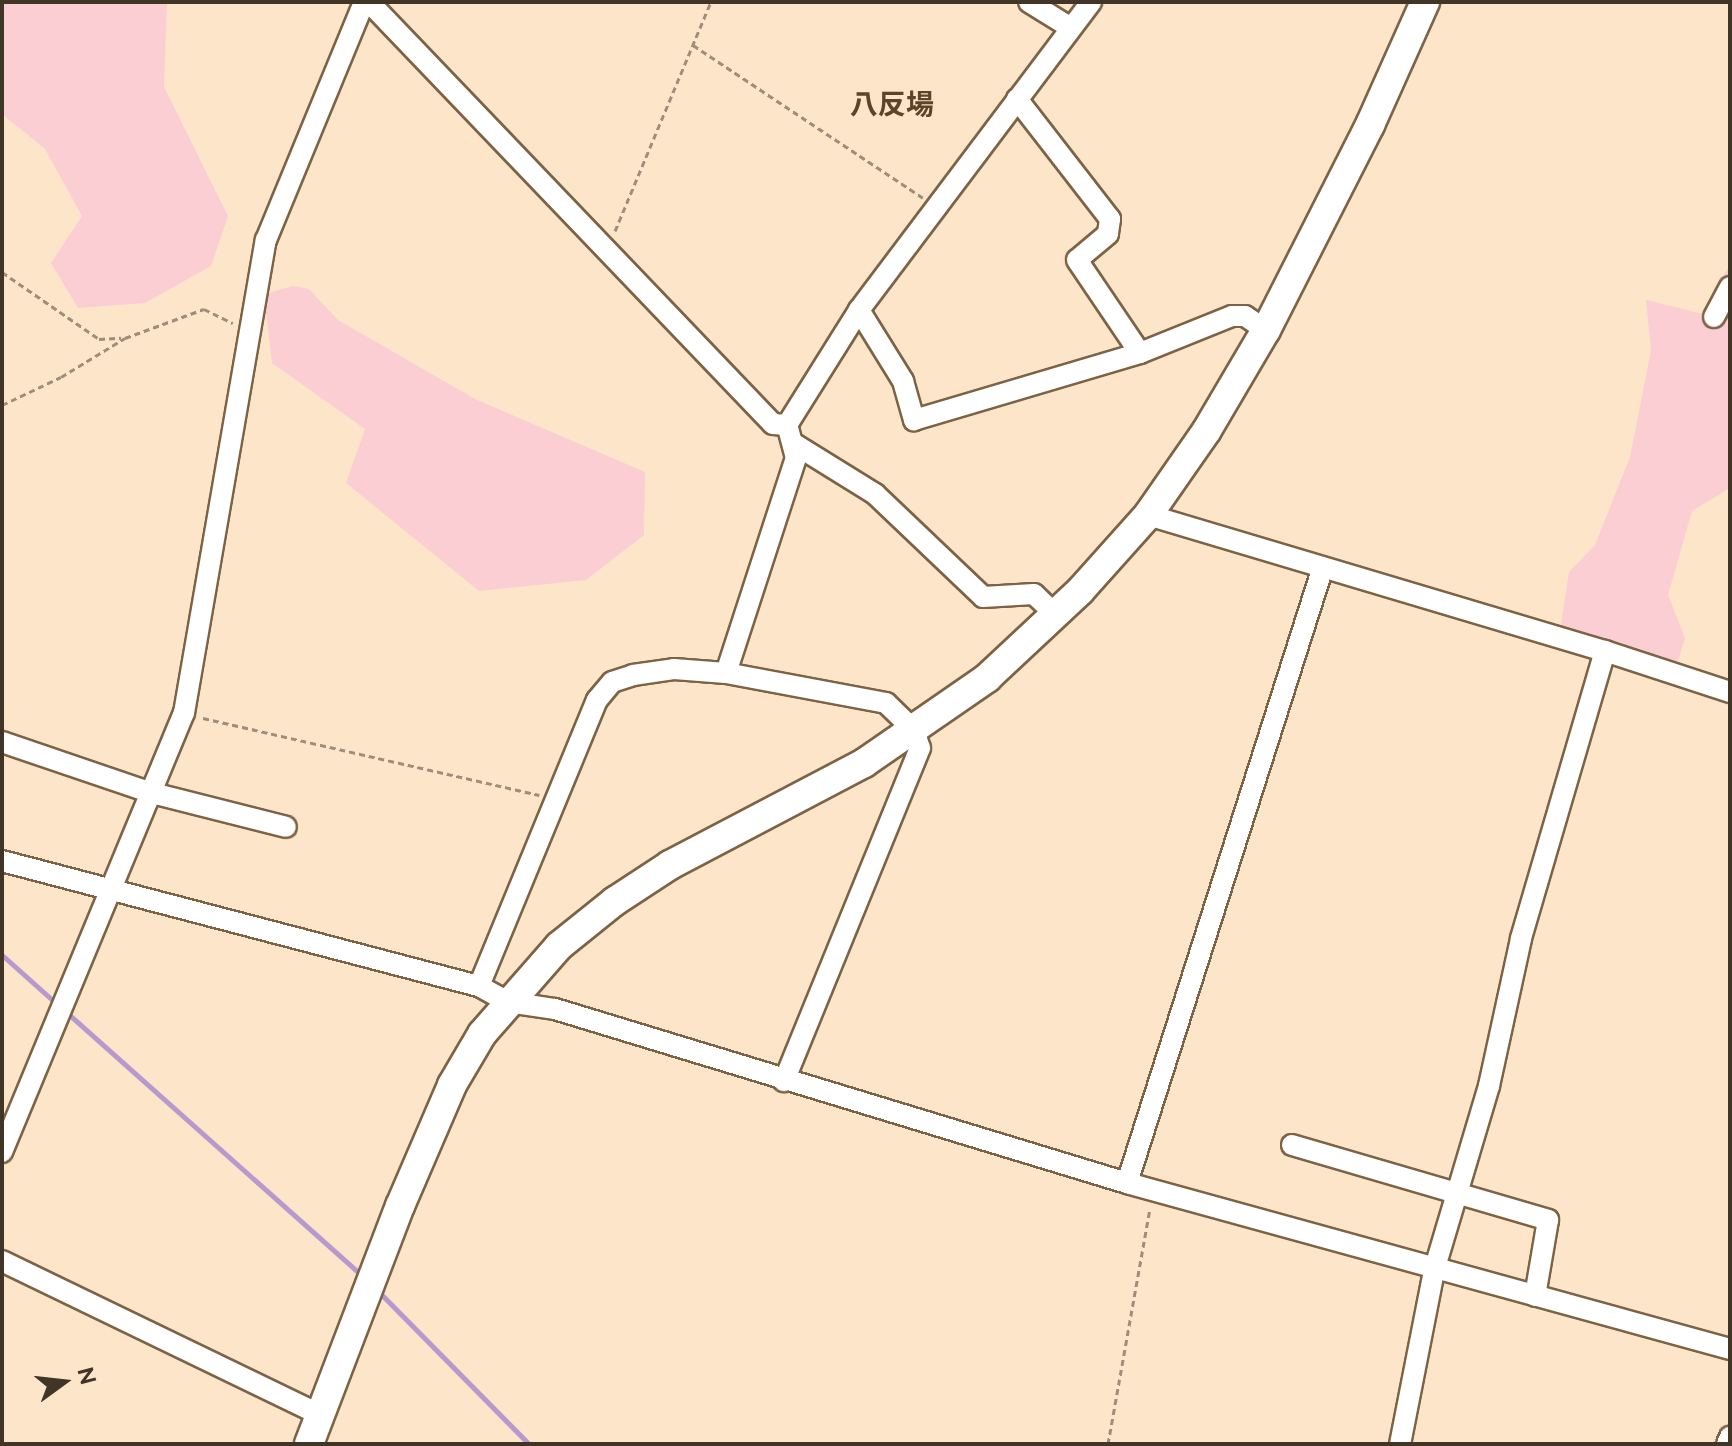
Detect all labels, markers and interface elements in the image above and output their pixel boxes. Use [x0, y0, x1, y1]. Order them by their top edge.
district label: 八反場 [850, 88, 934, 122]
north arrow [24, 1342, 104, 1422]
text: N [72, 1364, 102, 1387]

